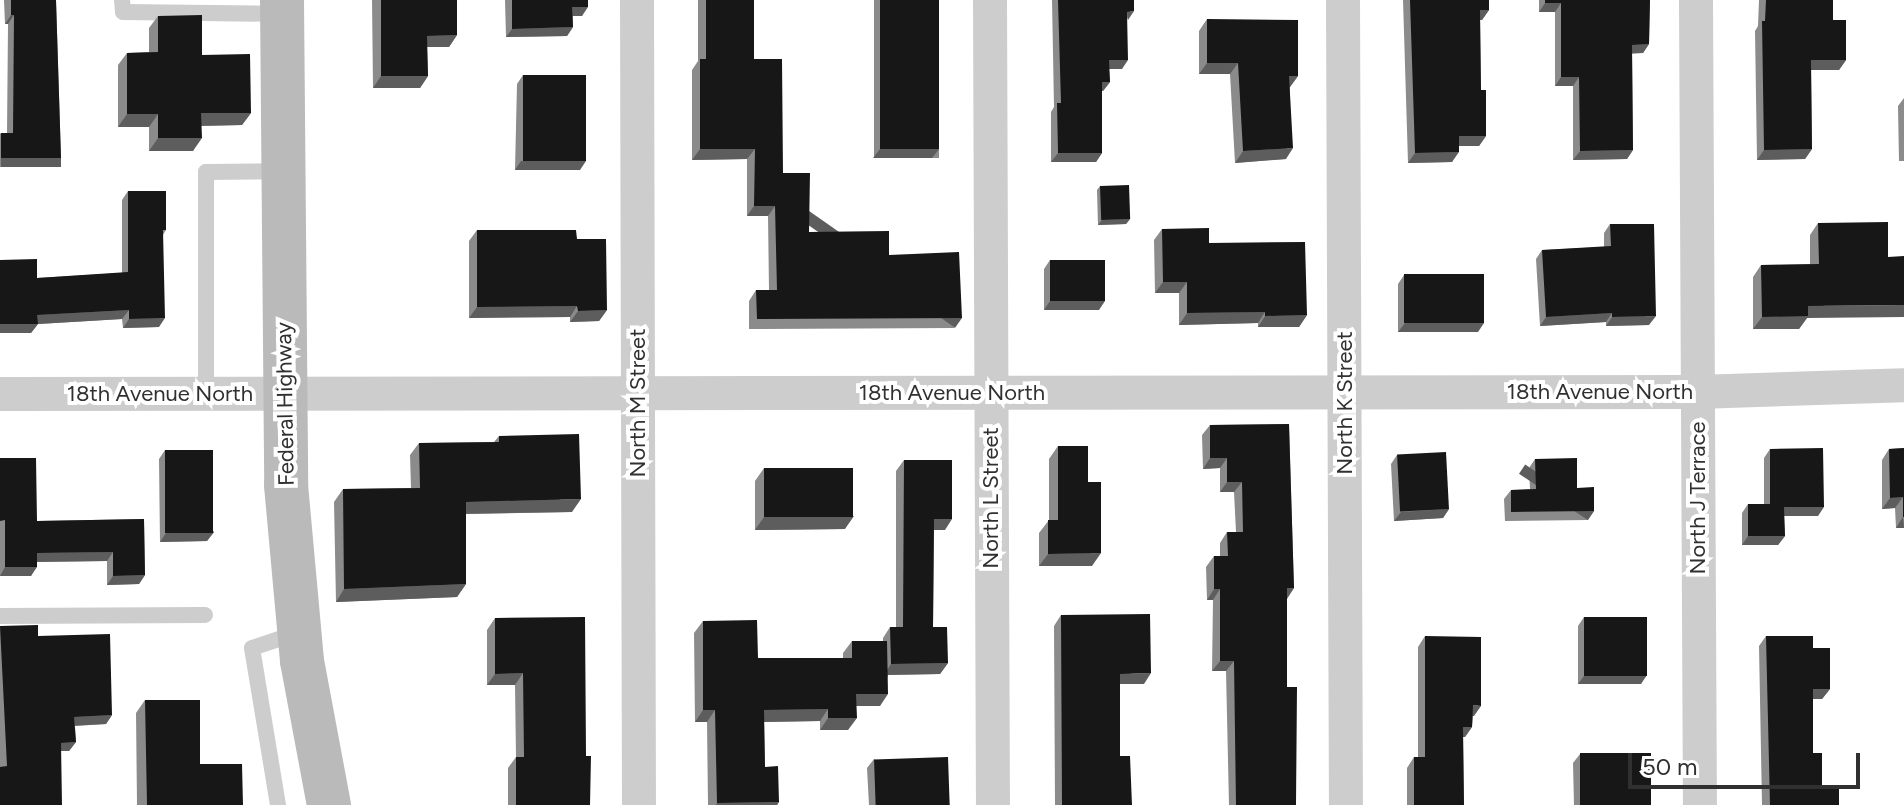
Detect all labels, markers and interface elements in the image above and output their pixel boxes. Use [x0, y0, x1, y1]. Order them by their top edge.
street label: Federal Highway [270, 322, 300, 486]
street label: North M Street [625, 329, 651, 477]
street label: North K Street [1332, 331, 1358, 475]
street label: 18th Avenue North [1507, 379, 1693, 405]
street label: 18th Avenue North [859, 380, 1045, 406]
street label: 18th Avenue North [67, 381, 253, 407]
street label: North J Terrace [1685, 422, 1711, 574]
street label: North L Street [978, 427, 1004, 569]
scale bar [1632, 737, 1864, 787]
text: 50 m [1642, 752, 1698, 781]

